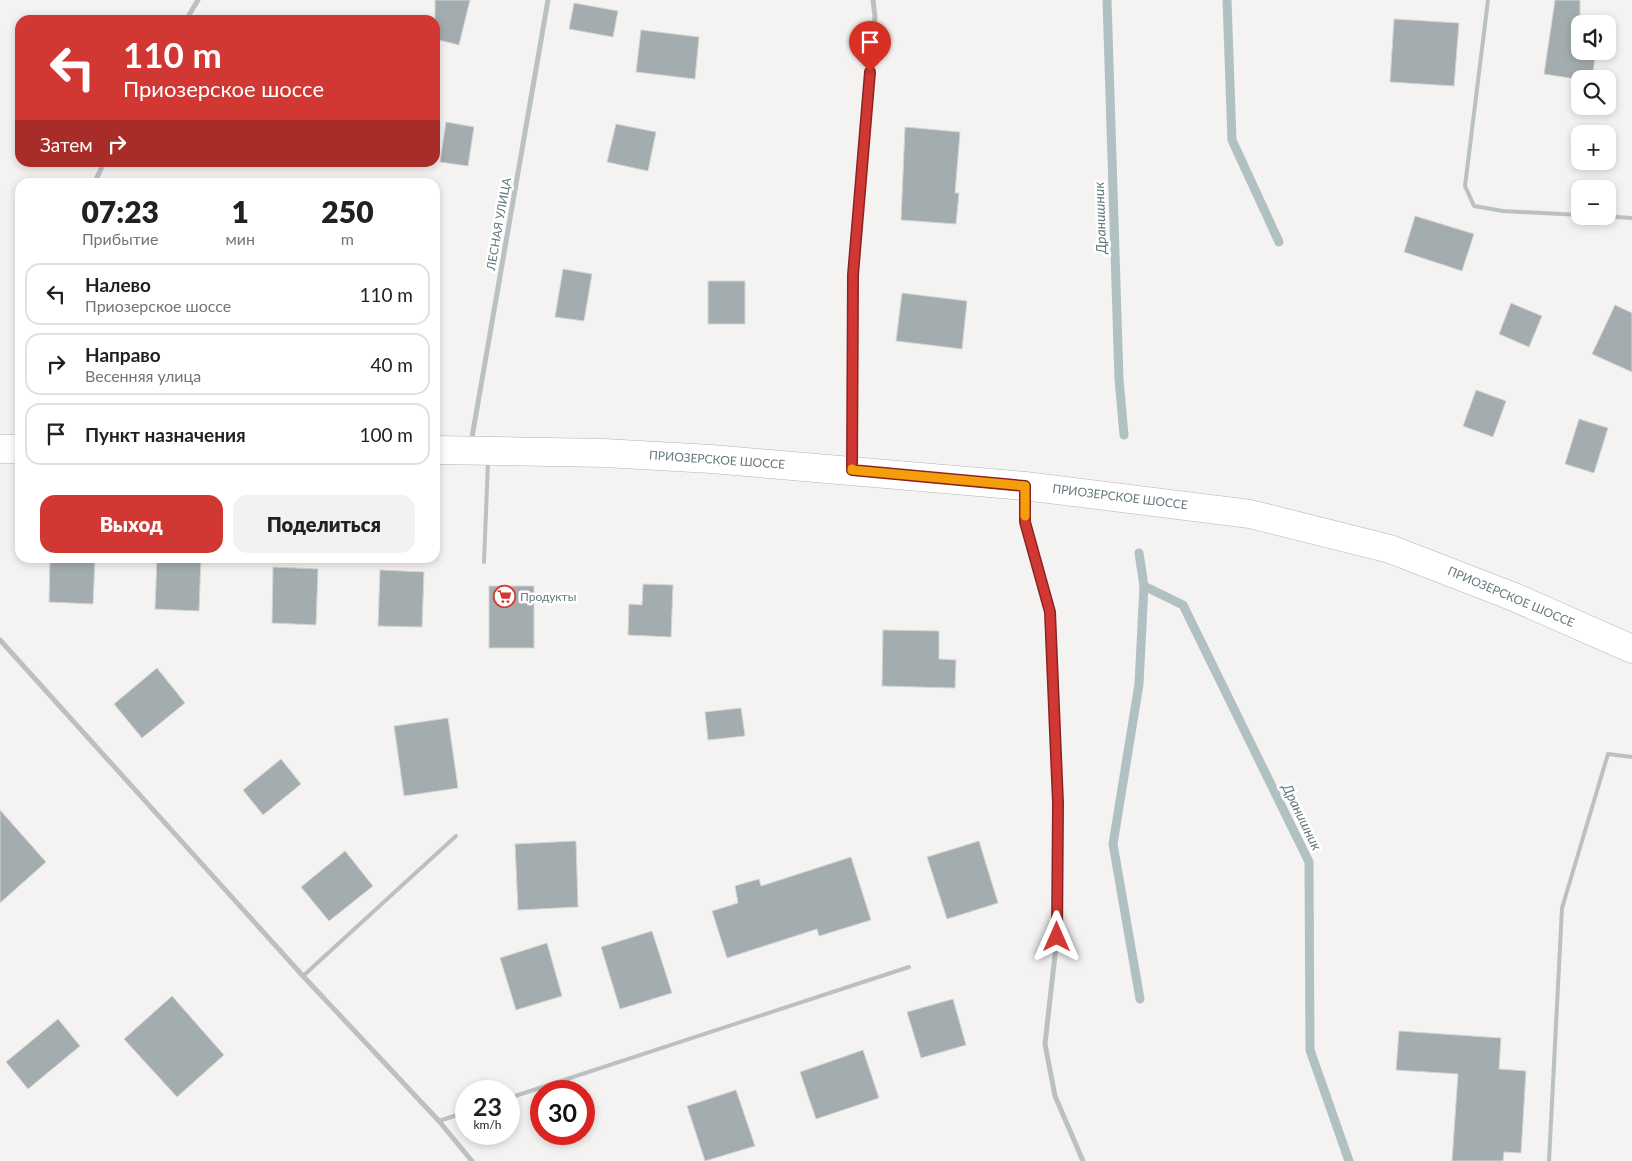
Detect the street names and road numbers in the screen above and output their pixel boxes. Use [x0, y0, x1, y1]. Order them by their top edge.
street label: ЛЕСНАЯ УЛИЦА [483, 175, 514, 272]
street label: ПРИОЗЕРСКОЕ ШОССЕ [649, 447, 786, 472]
street label: ПРИОЗЕРСКОЕ ШОССЕ [1052, 481, 1189, 512]
street label: ПРИОЗЕРСКОЕ ШОССЕ [1446, 563, 1577, 630]

